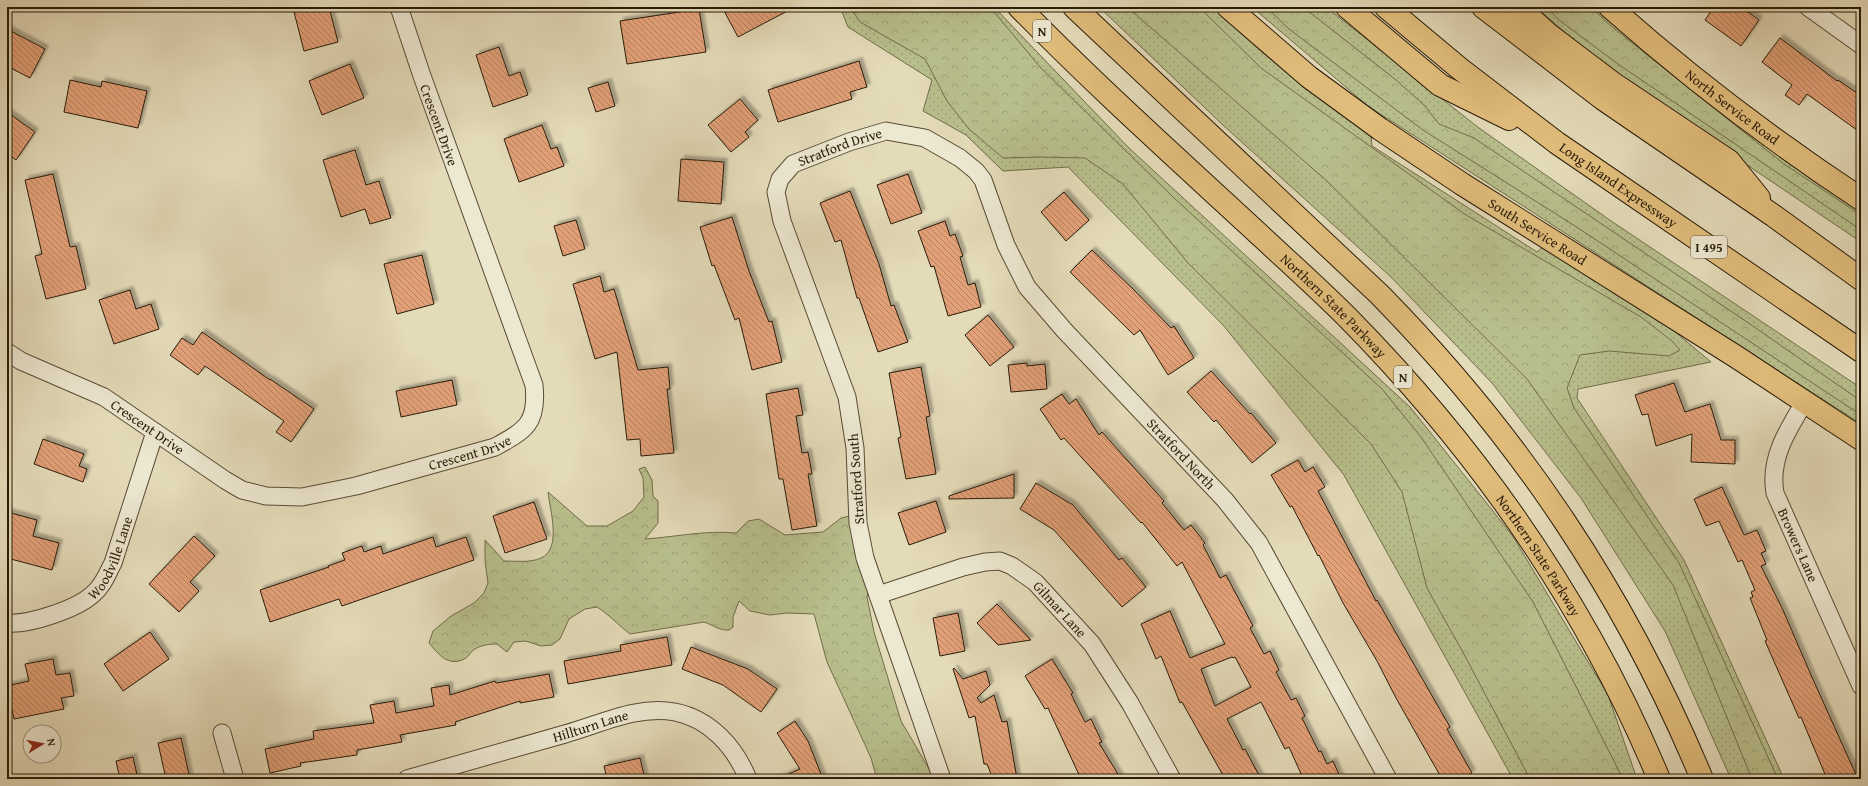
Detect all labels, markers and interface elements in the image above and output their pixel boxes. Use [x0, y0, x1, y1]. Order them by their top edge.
road number: N [1033, 20, 1051, 42]
street label: North Service Road [1681, 65, 1784, 150]
street label: Crescent Drive [415, 81, 463, 169]
street label: Stratford Drive [795, 123, 885, 171]
street label: Long Island Expressway [1555, 137, 1682, 233]
street label: South Service Road [1484, 193, 1591, 270]
road number: I 495 [1691, 236, 1727, 258]
street label: Northern State Parkway [1276, 249, 1391, 362]
road number: N [1394, 366, 1412, 388]
street label: Crescent Drive [107, 394, 189, 460]
street label: Stratford North [1142, 414, 1220, 494]
street label: Crescent Drive [426, 430, 515, 475]
street label: Stratford South [843, 433, 869, 525]
street label: Northern State Parkway [1492, 491, 1586, 620]
street label: Browers Lane [1773, 505, 1824, 586]
street label: Woodville Lane [83, 514, 137, 604]
street label: Gilmar Lane [1029, 576, 1092, 642]
street label: Hillturn Lane [550, 705, 631, 747]
north arrow [22, 724, 62, 764]
text: N [43, 737, 60, 748]

